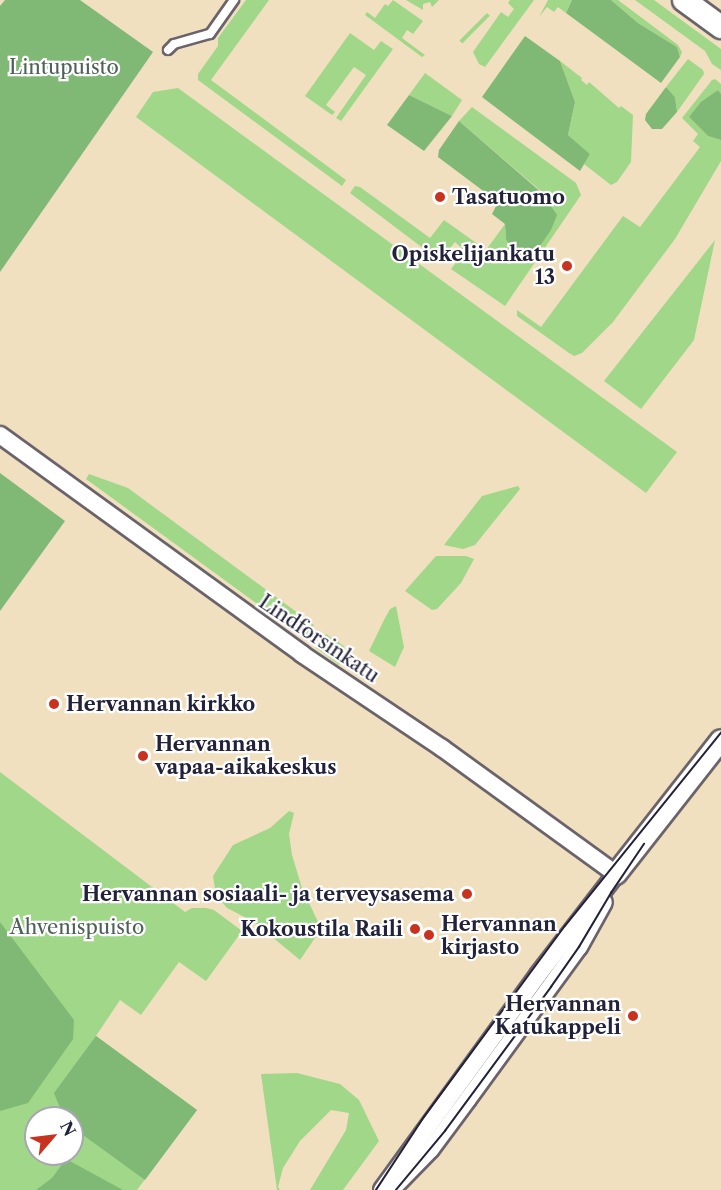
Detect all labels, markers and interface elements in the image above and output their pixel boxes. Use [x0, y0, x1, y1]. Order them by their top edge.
park label: Lintupuisto [9, 55, 119, 79]
place label: Tasatuomo [452, 185, 565, 209]
marker: Tasatuomo [433, 190, 447, 204]
place label: Opiskelijankatu 13 [392, 243, 555, 290]
marker: Opiskelijankatu 13 [560, 259, 574, 273]
street label: Lindforsinkatu [254, 590, 384, 688]
place label: Hervannan kirkko [66, 692, 255, 716]
marker: Hervannan kirkko [47, 697, 61, 711]
place label: Hervannan vapaa-aikakeskus [155, 732, 337, 779]
marker: Hervannan vapaa-aikakeskus [136, 749, 150, 763]
place label: Hervannan sosiaali- ja terveysasema [82, 882, 454, 906]
marker: Hervannan sosiaali- ja terveysasema [458, 885, 476, 903]
place label: Hervannan kirjasto [441, 912, 557, 959]
park label: Ahvenispuisto [10, 915, 144, 939]
place label: Kokoustila Raili [240, 917, 403, 941]
marker: Kokoustila Raili [408, 922, 422, 936]
marker: Hervannan kirjasto [422, 928, 436, 942]
place label: Hervannan Katukappeli [495, 993, 621, 1040]
marker: Hervannan Katukappeli [626, 1009, 640, 1023]
north arrow [24, 1106, 84, 1166]
text: N [56, 1118, 80, 1139]

